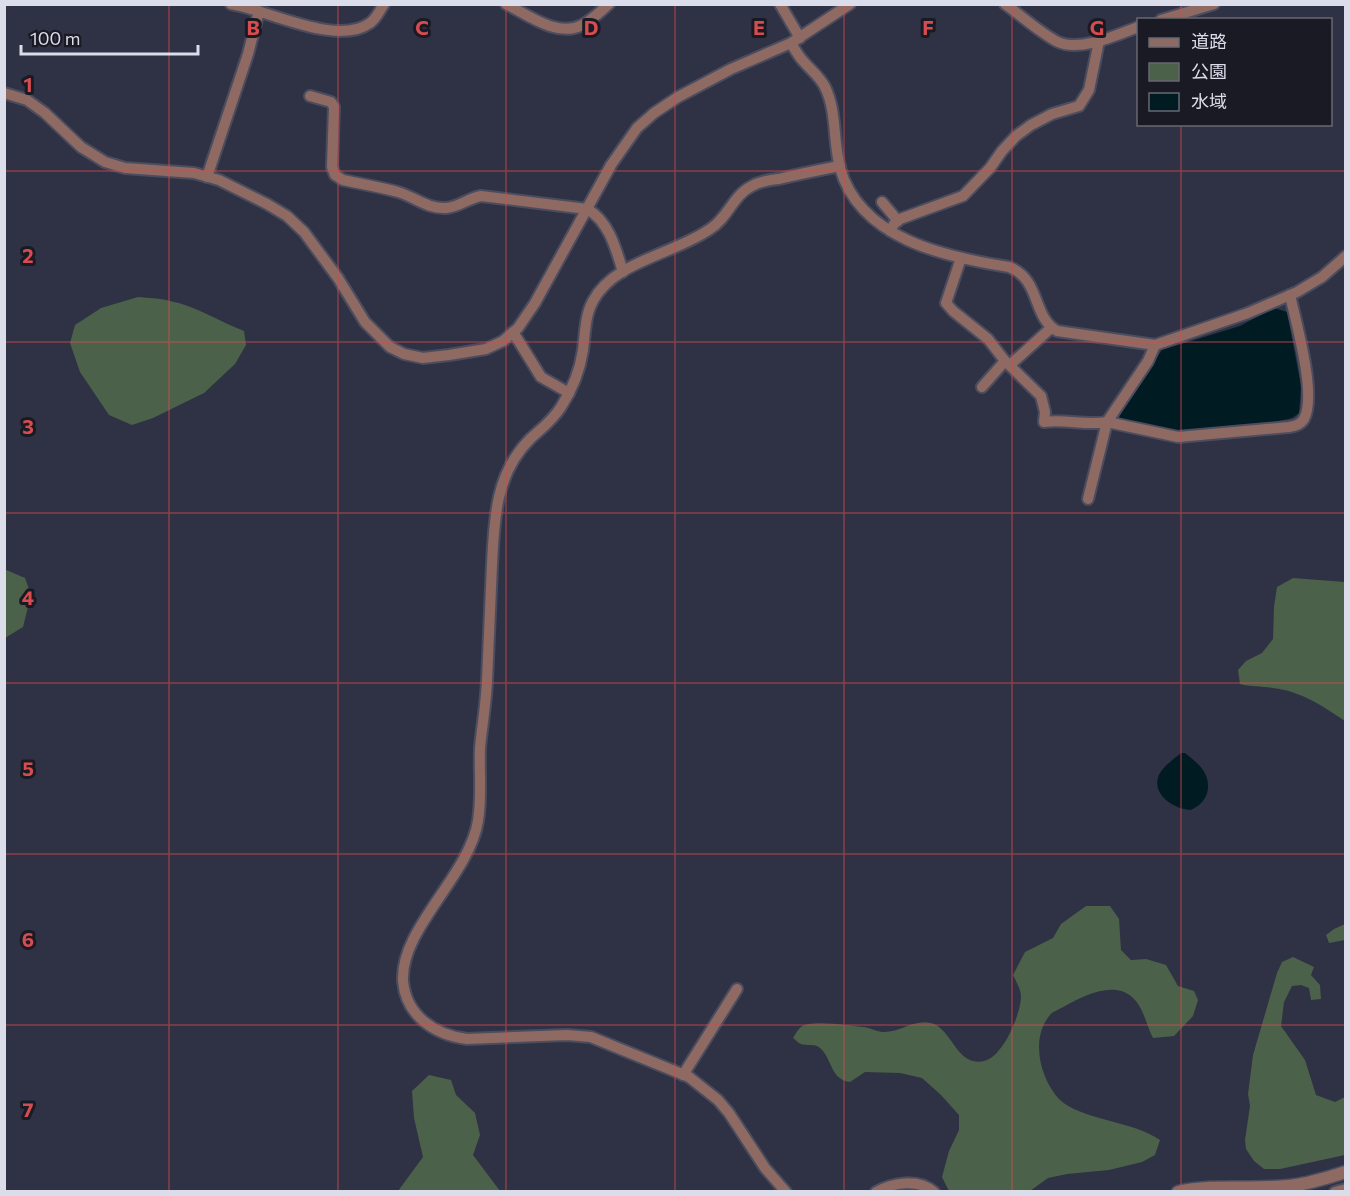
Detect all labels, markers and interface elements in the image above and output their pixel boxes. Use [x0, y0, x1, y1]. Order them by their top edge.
text: B [246, 15, 260, 39]
text: C [415, 15, 429, 39]
text: D [584, 15, 598, 39]
text: E [753, 15, 765, 39]
text: F [922, 15, 934, 39]
text: G [1090, 15, 1104, 39]
scale bar [21, 18, 198, 56]
legend [1137, 18, 1332, 126]
text: 100 m [30, 27, 80, 49]
text: 道路 [1191, 30, 1227, 52]
text: 公園 [1191, 60, 1227, 82]
text: 1 [23, 72, 33, 96]
text: 水域 [1191, 90, 1227, 112]
text: 2 [22, 243, 34, 267]
text: 3 [22, 414, 34, 438]
text: 4 [22, 585, 34, 609]
text: 5 [22, 756, 34, 780]
text: 6 [22, 927, 34, 951]
text: 7 [23, 1097, 34, 1121]

